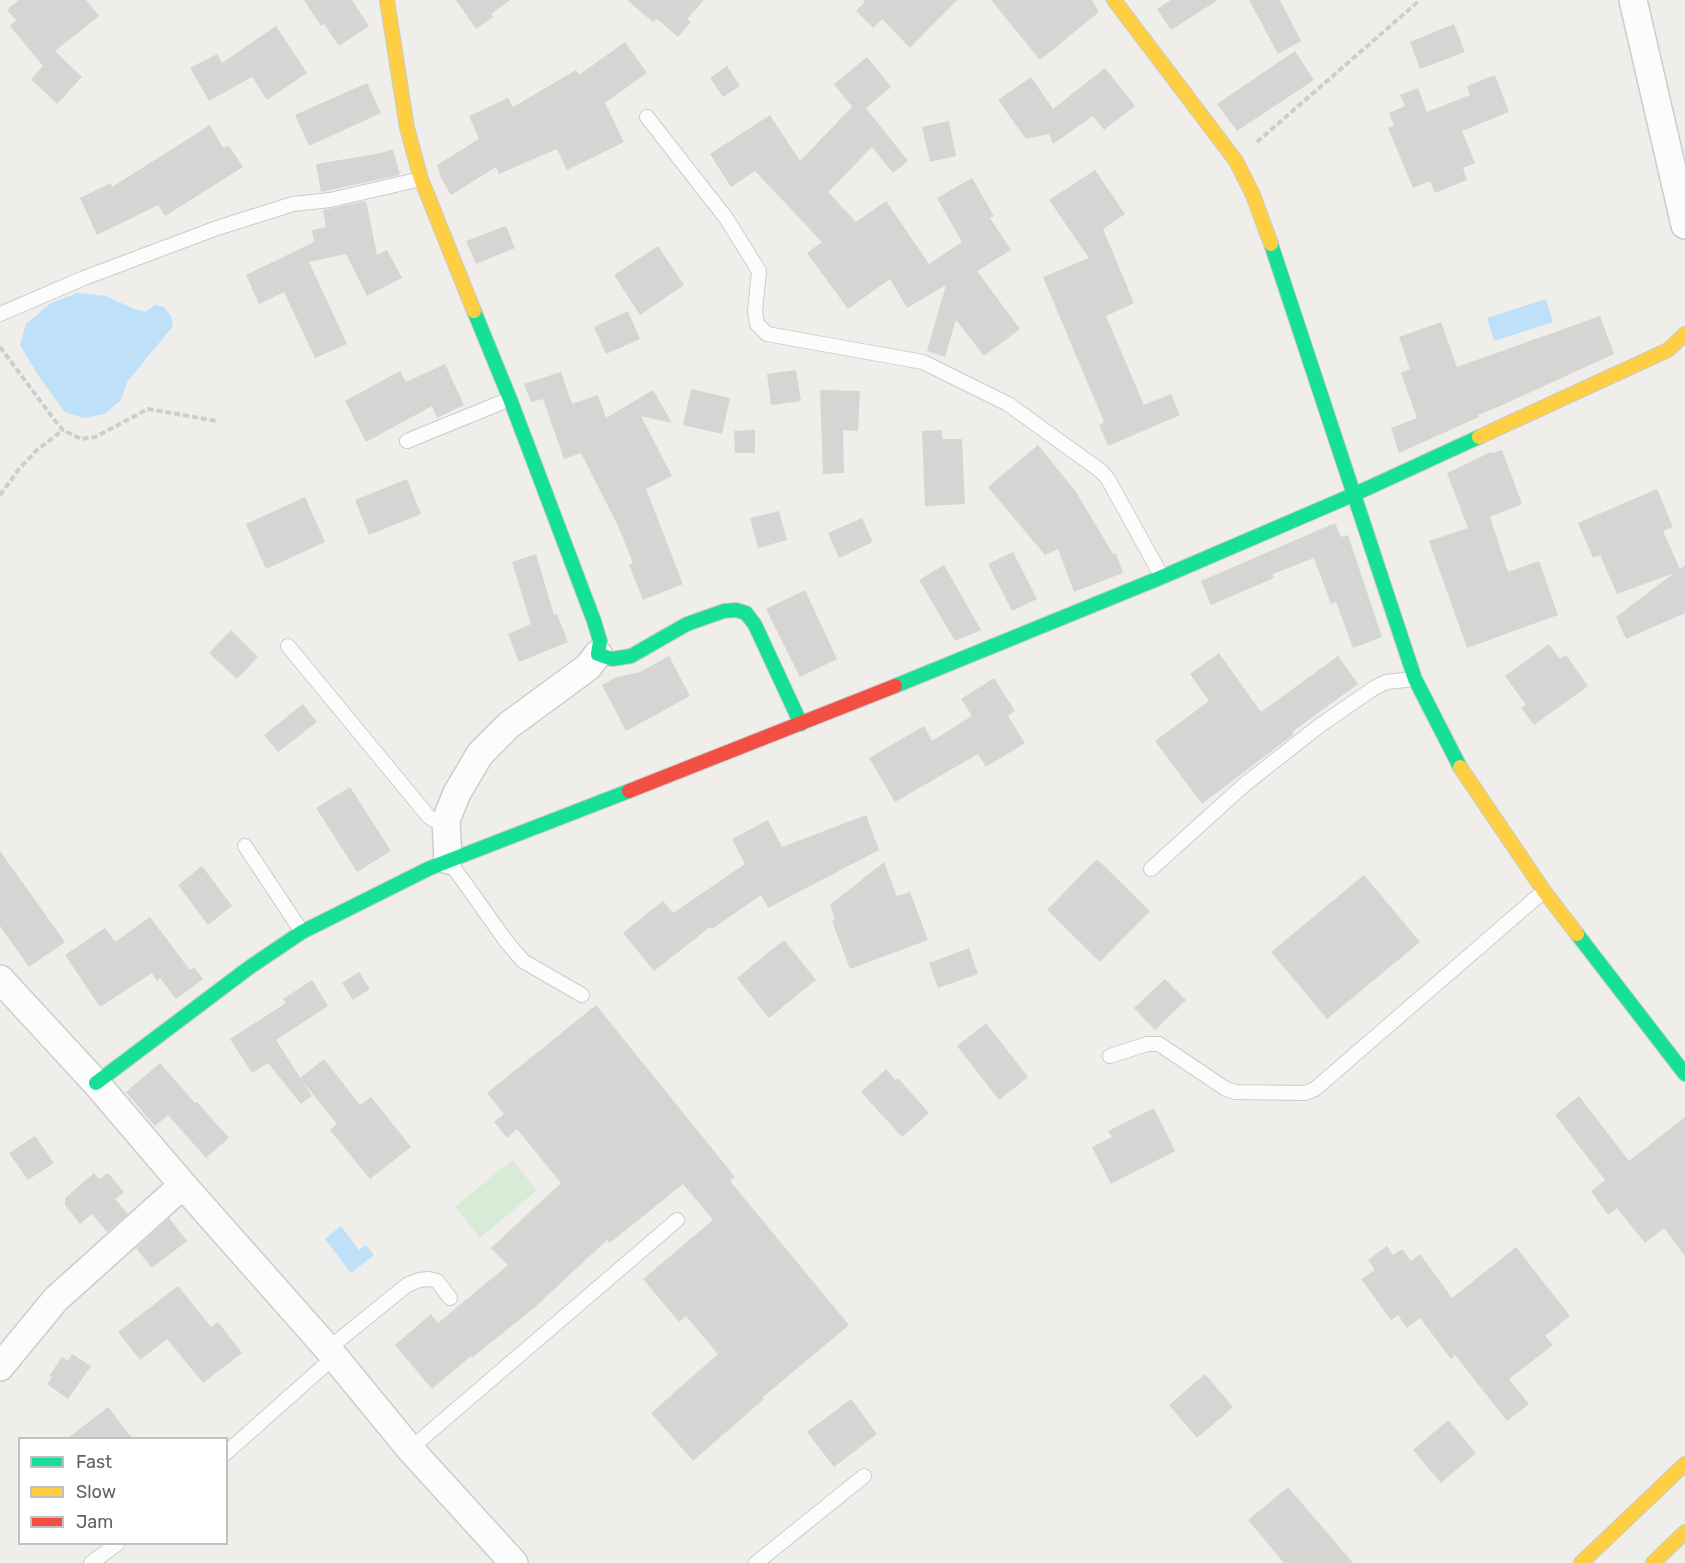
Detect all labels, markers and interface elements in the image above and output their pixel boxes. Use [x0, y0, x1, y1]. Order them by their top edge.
legend [18, 1437, 228, 1545]
text: Fast [76, 1451, 112, 1473]
text: Slow [76, 1481, 116, 1503]
text: Jam [76, 1511, 113, 1533]

